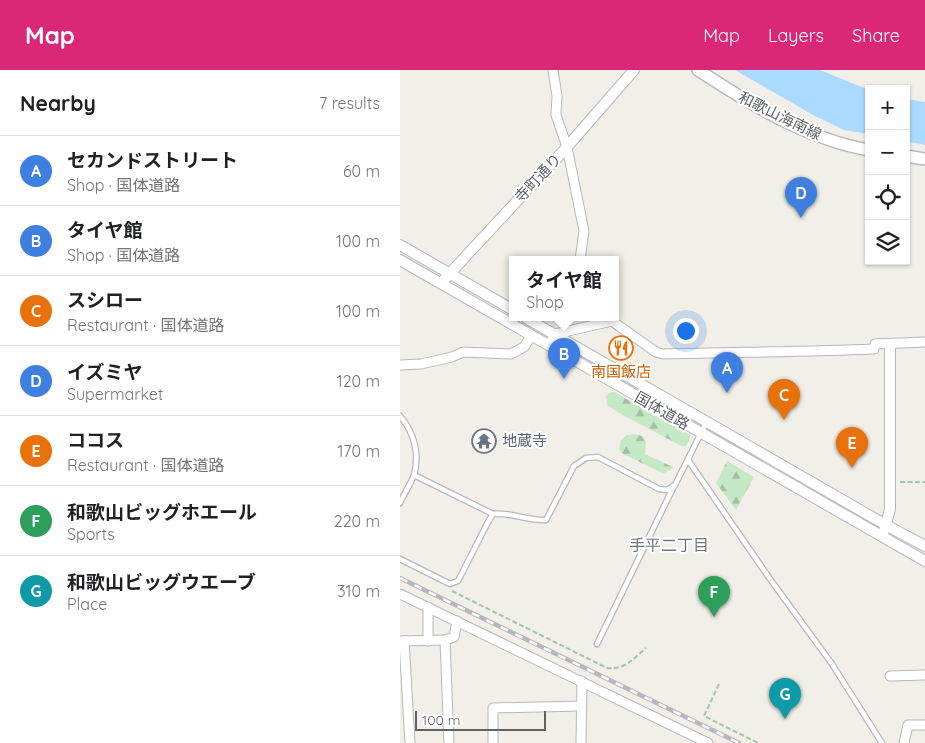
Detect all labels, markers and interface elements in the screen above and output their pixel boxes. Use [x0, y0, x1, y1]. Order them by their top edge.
text: Map [25, 20, 75, 50]
text: Map [703, 24, 740, 47]
text: Layers [768, 24, 824, 47]
text: Share [852, 24, 900, 47]
map controls [865, 85, 910, 265]
button: + [865, 85, 910, 130]
street label: 和歌山海南線 [736, 87, 825, 144]
text: Nearby [20, 90, 96, 116]
text: 7 results [319, 93, 380, 113]
button: − [865, 130, 910, 175]
text: セカンドストリート [67, 148, 238, 172]
street label: 寺町通り [510, 149, 565, 206]
text: A [31, 161, 41, 181]
text: 60 m [343, 161, 380, 181]
text: Shop · 国体道路 [67, 175, 180, 195]
button: locate [865, 175, 910, 220]
pin: D [785, 177, 817, 218]
text: タイヤ館 [67, 218, 142, 242]
button: layers [865, 220, 910, 265]
text: B [31, 231, 41, 251]
text: 100 m [336, 231, 380, 251]
text: Shop · 国体道路 [67, 245, 180, 265]
popup [509, 256, 619, 321]
text: タイヤ館 [526, 268, 602, 292]
text: スシロー [67, 288, 143, 312]
text: Shop [526, 292, 564, 312]
text: C [31, 301, 41, 321]
text: 100 m [336, 301, 380, 321]
text: Restaurant · 国体道路 [67, 315, 224, 335]
your location [673, 318, 699, 344]
restaurant icon: 南国飯店 [608, 335, 634, 361]
pin: B [548, 338, 580, 379]
pin: A [711, 352, 743, 393]
text: イズミヤ [67, 360, 142, 384]
place label: 南国飯店 [591, 362, 651, 381]
text: D [30, 371, 42, 391]
text: 120 m [337, 371, 380, 391]
pin: C [768, 379, 800, 420]
text: Supermarket [67, 384, 163, 404]
street label: 国体道路 [632, 387, 693, 434]
pin: E [836, 427, 868, 468]
text: ココス [67, 428, 124, 452]
temple icon: 地蔵寺 [471, 428, 497, 454]
place label: 地蔵寺 [502, 431, 547, 450]
text: E [31, 441, 41, 461]
text: 170 m [337, 441, 380, 461]
text: Restaurant · 国体道路 [67, 455, 224, 475]
text: 和歌山ビッグホエール [67, 500, 257, 524]
text: F [32, 511, 41, 531]
text: 220 m [334, 511, 380, 531]
text: Sports [67, 524, 115, 544]
district label: 手平二丁目 [629, 535, 709, 555]
text: 和歌山ビッグウエーブ [67, 570, 256, 594]
pin: F [698, 576, 730, 617]
text: G [30, 581, 42, 601]
text: 310 m [337, 581, 380, 601]
text: Place [67, 594, 107, 614]
pin: G [769, 678, 801, 719]
scale bar [415, 708, 546, 731]
text: 100 m [422, 711, 460, 729]

